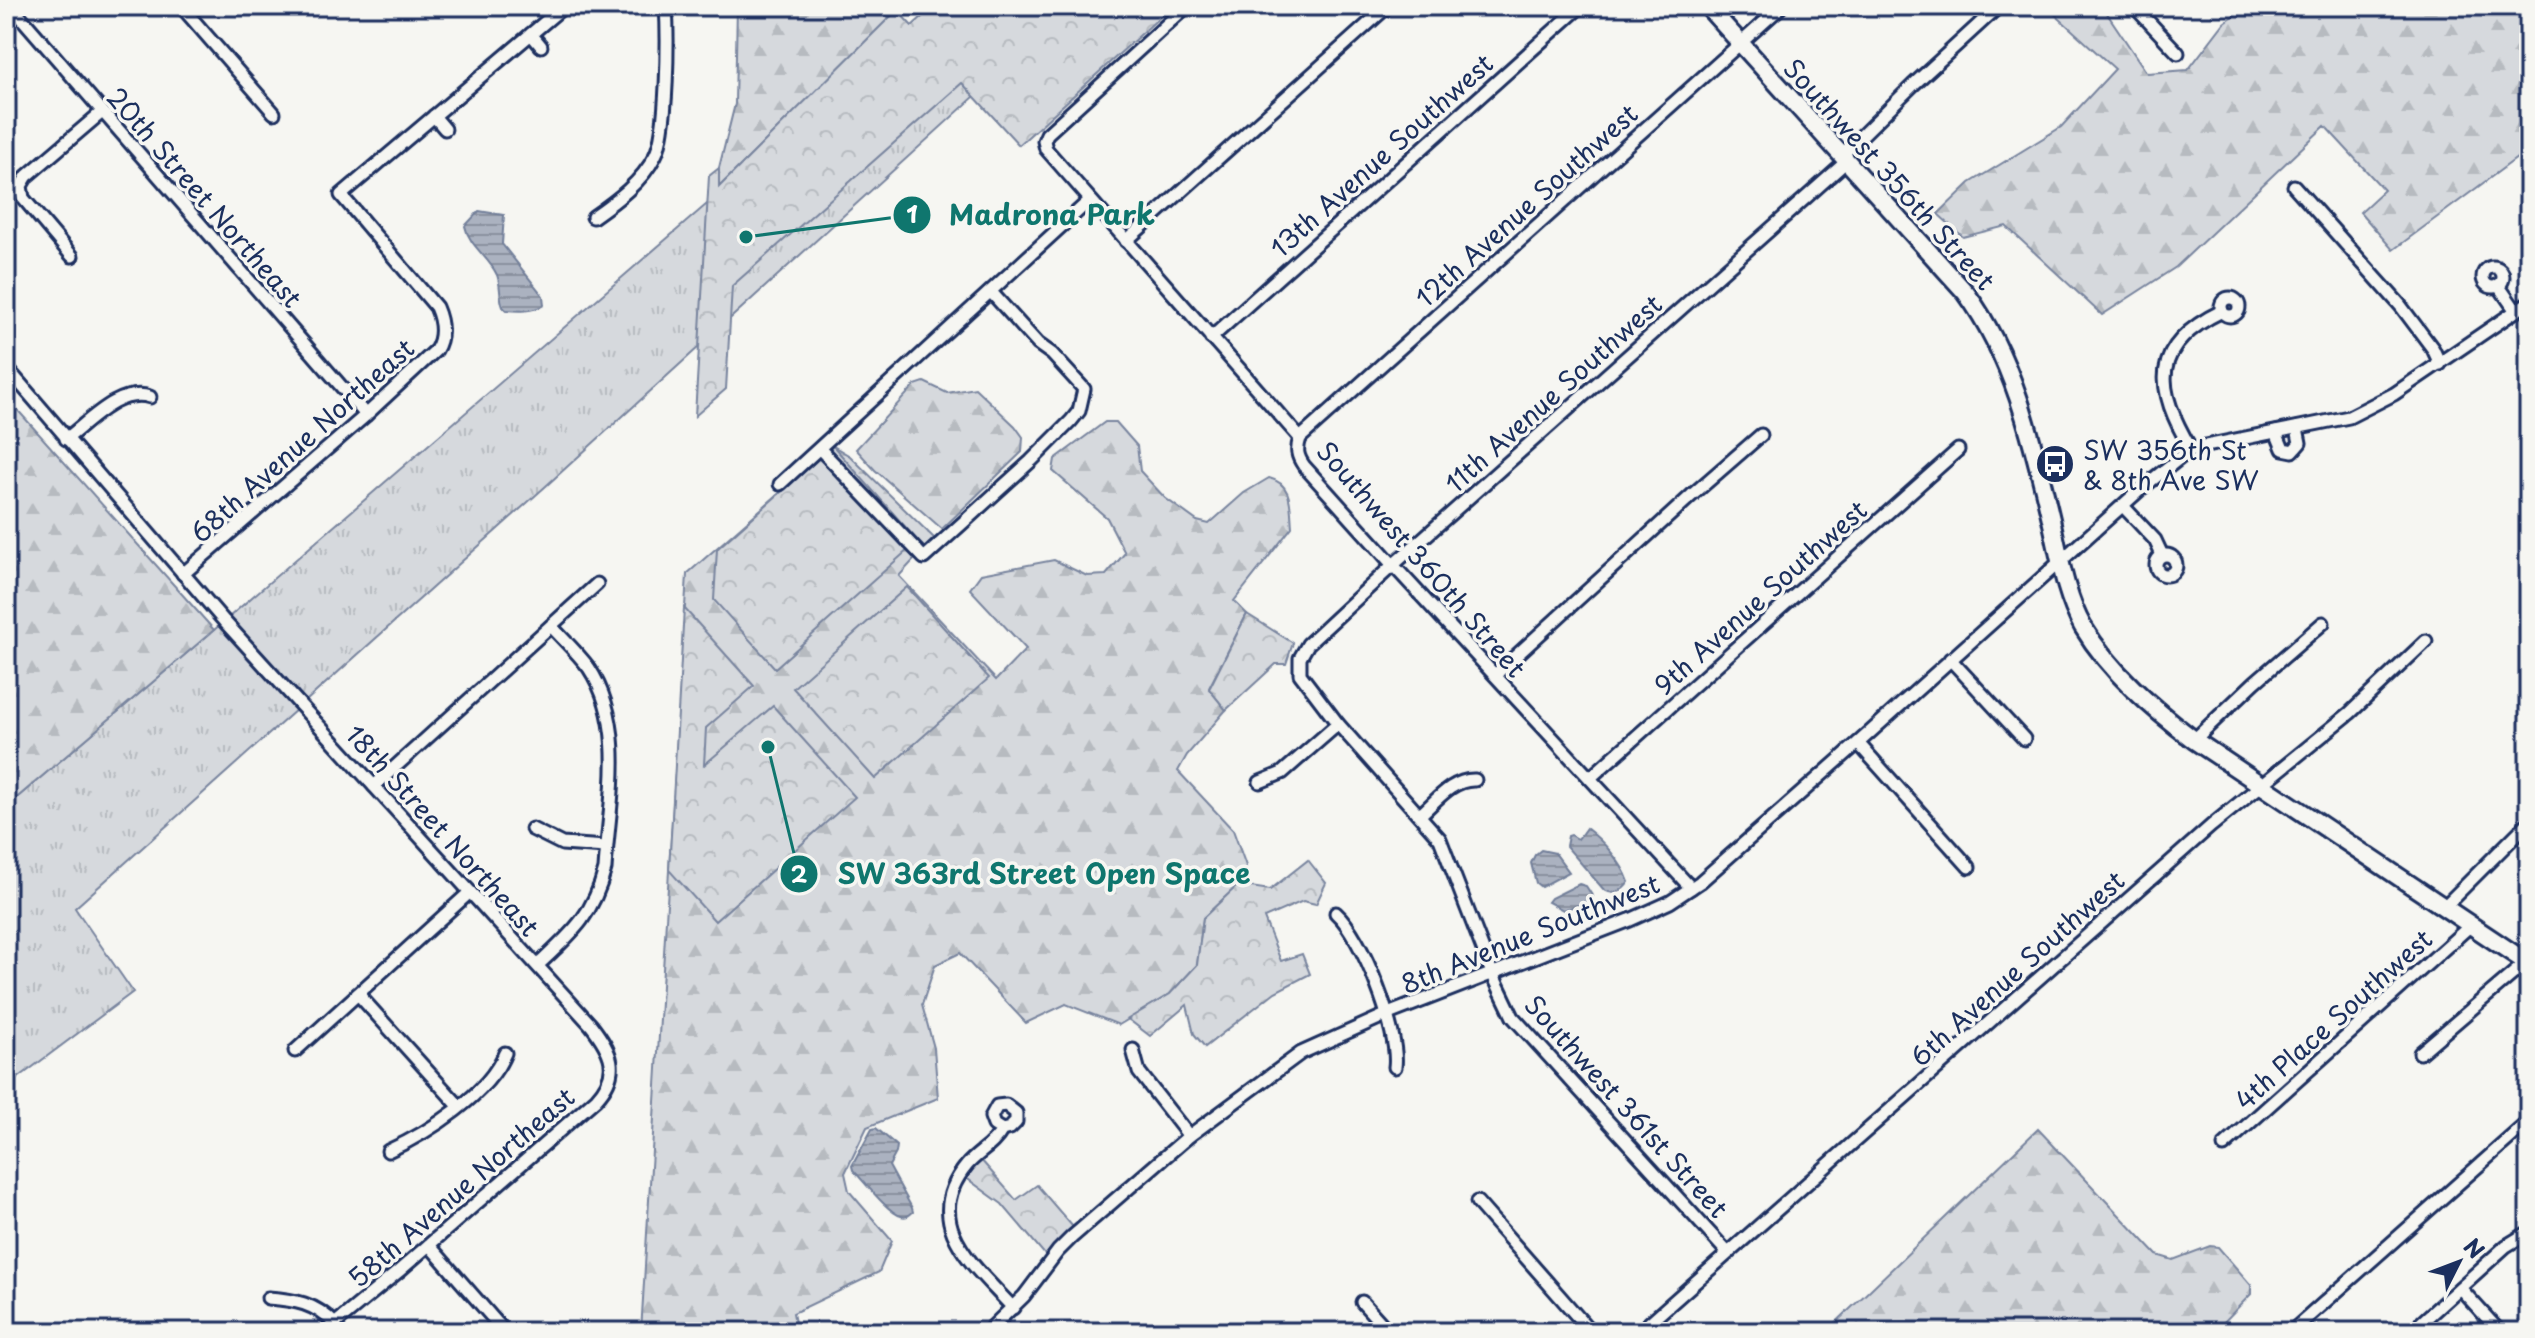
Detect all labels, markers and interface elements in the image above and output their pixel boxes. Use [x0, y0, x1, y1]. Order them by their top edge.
street label: 13th Avenue Southwest [1261, 44, 1501, 266]
street label: Southwest 356th Street [1775, 50, 2005, 298]
street label: 20th Street Northeast [98, 78, 312, 316]
street label: 12th Avenue Southwest [1406, 94, 1646, 316]
callout: Madrona Park [892, 189, 1171, 241]
text: Madrona Park [949, 192, 1155, 235]
text: 1 [906, 195, 918, 231]
street label: 11th Avenue Southwest [1436, 285, 1670, 501]
street label: 68th Avenue Northeast [181, 329, 423, 551]
place label: SW 356th St & 8th Ave SW [2083, 430, 2259, 499]
street label: Southwest 360th Street [1308, 432, 1536, 686]
bus stop icon: SW 356th St & 8th Ave SW [2034, 443, 2076, 485]
street label: 9th Avenue Southwest [1645, 491, 1875, 703]
street label: 18th Street Northeast [337, 715, 549, 945]
callout: SW 363rd Street Open Space [779, 848, 1269, 900]
text: SW 363rd Street Open Space [837, 851, 1251, 894]
text: 2 [791, 855, 808, 891]
street label: 6th Avenue Southwest [1901, 861, 2133, 1075]
street label: 8th Avenue Southwest [1395, 863, 1665, 1003]
street label: 4th Place Southwest [2226, 920, 2440, 1118]
street label: Southwest 361st Street [1516, 986, 1738, 1226]
street label: 58th Avenue Northeast [339, 1078, 583, 1296]
north arrow [2419, 1222, 2499, 1302]
text: N [2457, 1230, 2493, 1265]

